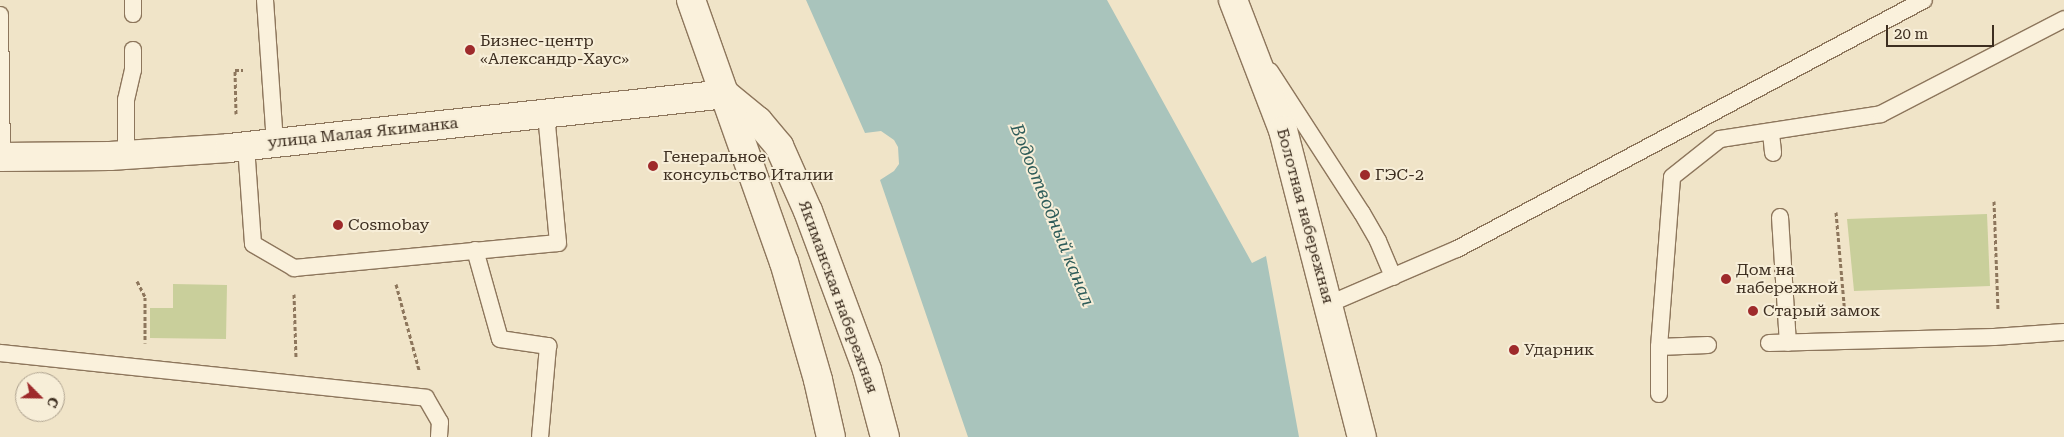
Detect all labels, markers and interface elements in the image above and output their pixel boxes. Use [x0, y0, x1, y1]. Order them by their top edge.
scale bar [1889, 15, 1996, 47]
text: 20 m [1894, 25, 1928, 43]
place label: Бизнес-центр «Александр-Хаус» [480, 31, 629, 69]
marker: Бизнес-центр «Александр-Хаус» [464, 44, 476, 56]
street label: улица Малая Якиманка [267, 113, 459, 153]
water label: Водоотводный канал [1005, 121, 1099, 309]
street label: Болотная набережная [1272, 126, 1338, 306]
place label: Генеральное консульство Италии [663, 147, 834, 185]
marker: Генеральное консульство Италии [647, 160, 659, 172]
place label: ГЭС-2 [1375, 165, 1424, 185]
marker: ГЭС-2 [1359, 169, 1371, 181]
street label: Якиманская набережная [794, 198, 882, 396]
place label: Cosmobay [348, 215, 429, 235]
marker: Cosmobay [332, 219, 344, 231]
place label: Дом на набережной [1736, 260, 1838, 298]
marker: Дом на набережной [1720, 273, 1732, 285]
place label: Старый замок [1763, 301, 1880, 321]
marker: Старый замок [1747, 305, 1759, 317]
place label: Ударник [1524, 340, 1594, 360]
marker: Ударник [1508, 344, 1520, 356]
north arrow [15, 372, 65, 422]
text: С [44, 395, 62, 410]

